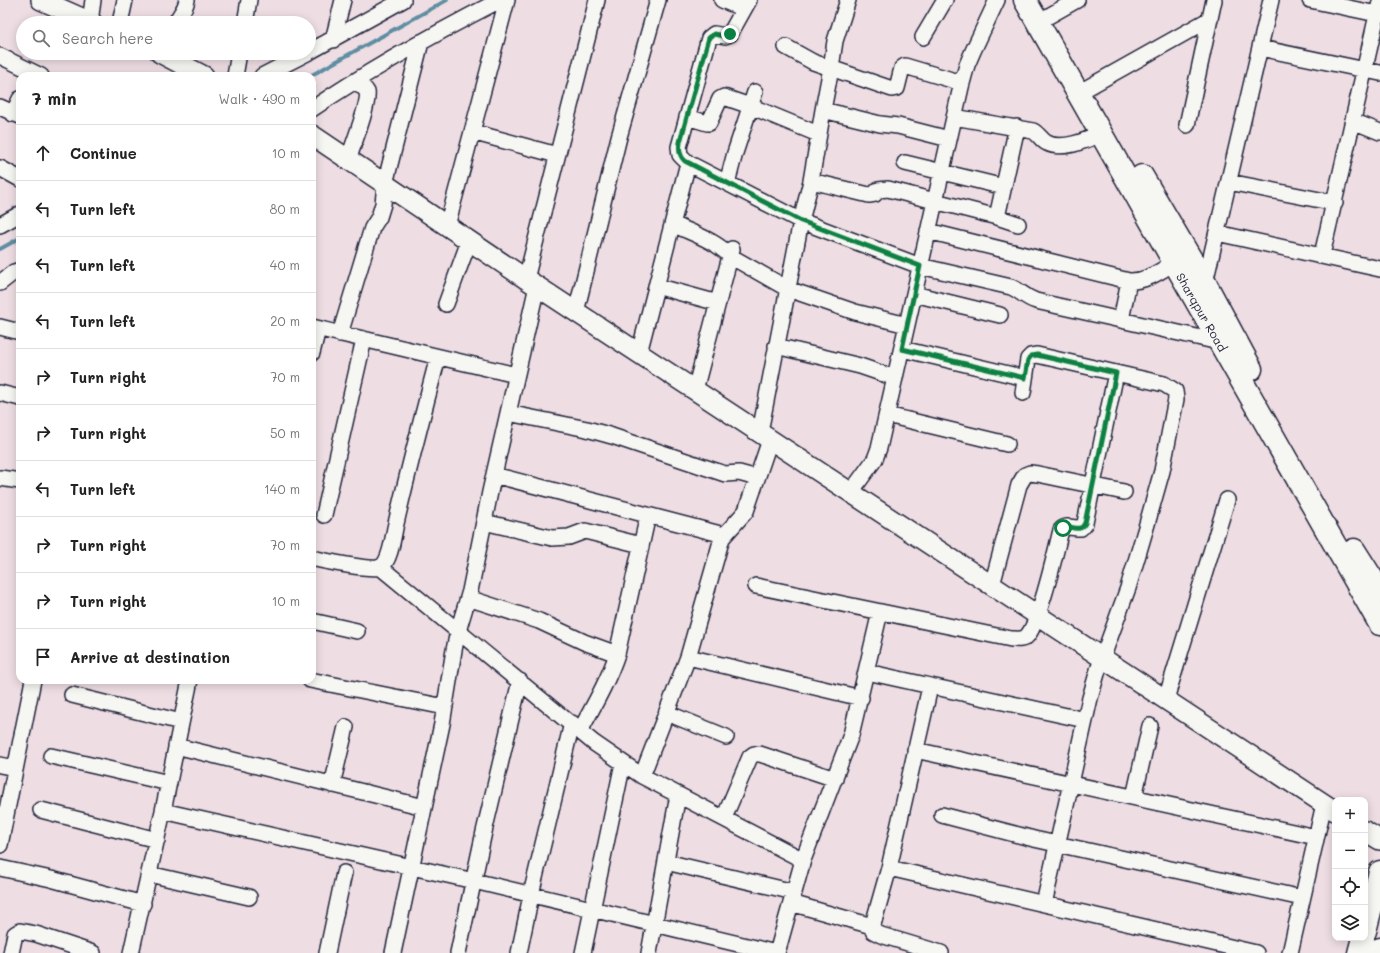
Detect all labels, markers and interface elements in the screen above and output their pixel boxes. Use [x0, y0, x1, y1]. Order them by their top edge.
search box [16, 16, 316, 60]
route end [721, 25, 739, 43]
icon: search [30, 27, 52, 49]
text: Search here [62, 28, 153, 48]
text: 7 min [32, 87, 77, 109]
text: Walk · 490 m [218, 90, 300, 107]
icon: ahead [32, 142, 54, 164]
text: Continue [70, 143, 137, 163]
text: 10 m [272, 144, 300, 161]
icon: left [32, 198, 54, 220]
text: Turn left [70, 199, 135, 219]
text: 80 m [270, 200, 300, 217]
icon: left [32, 254, 54, 276]
text: Turn left [70, 255, 135, 275]
text: 40 m [270, 256, 300, 273]
street label: Sharqpur Road [1173, 270, 1231, 355]
icon: left [32, 310, 54, 332]
text: Turn left [70, 311, 135, 331]
text: 20 m [270, 312, 300, 329]
icon: right [32, 366, 54, 388]
text: Turn right [70, 367, 147, 387]
text: 70 m [270, 368, 300, 385]
icon: right [32, 422, 54, 444]
text: Turn right [70, 423, 147, 443]
text: 50 m [270, 424, 300, 441]
icon: left [32, 478, 54, 500]
text: Turn left [70, 479, 135, 499]
text: 140 m [264, 480, 300, 497]
route start [1054, 519, 1072, 537]
icon: right [32, 534, 54, 556]
text: Turn right [70, 535, 147, 555]
text: 70 m [270, 536, 300, 553]
icon: right [32, 590, 54, 612]
text: Turn right [70, 591, 147, 611]
text: 10 m [272, 592, 300, 609]
icon: arrive [32, 646, 54, 668]
text: Arrive at destination [70, 647, 230, 667]
map controls [1332, 797, 1368, 941]
button: + [1332, 797, 1368, 833]
button: − [1332, 833, 1368, 869]
button: locate [1332, 869, 1368, 905]
button: layers [1332, 905, 1368, 941]

